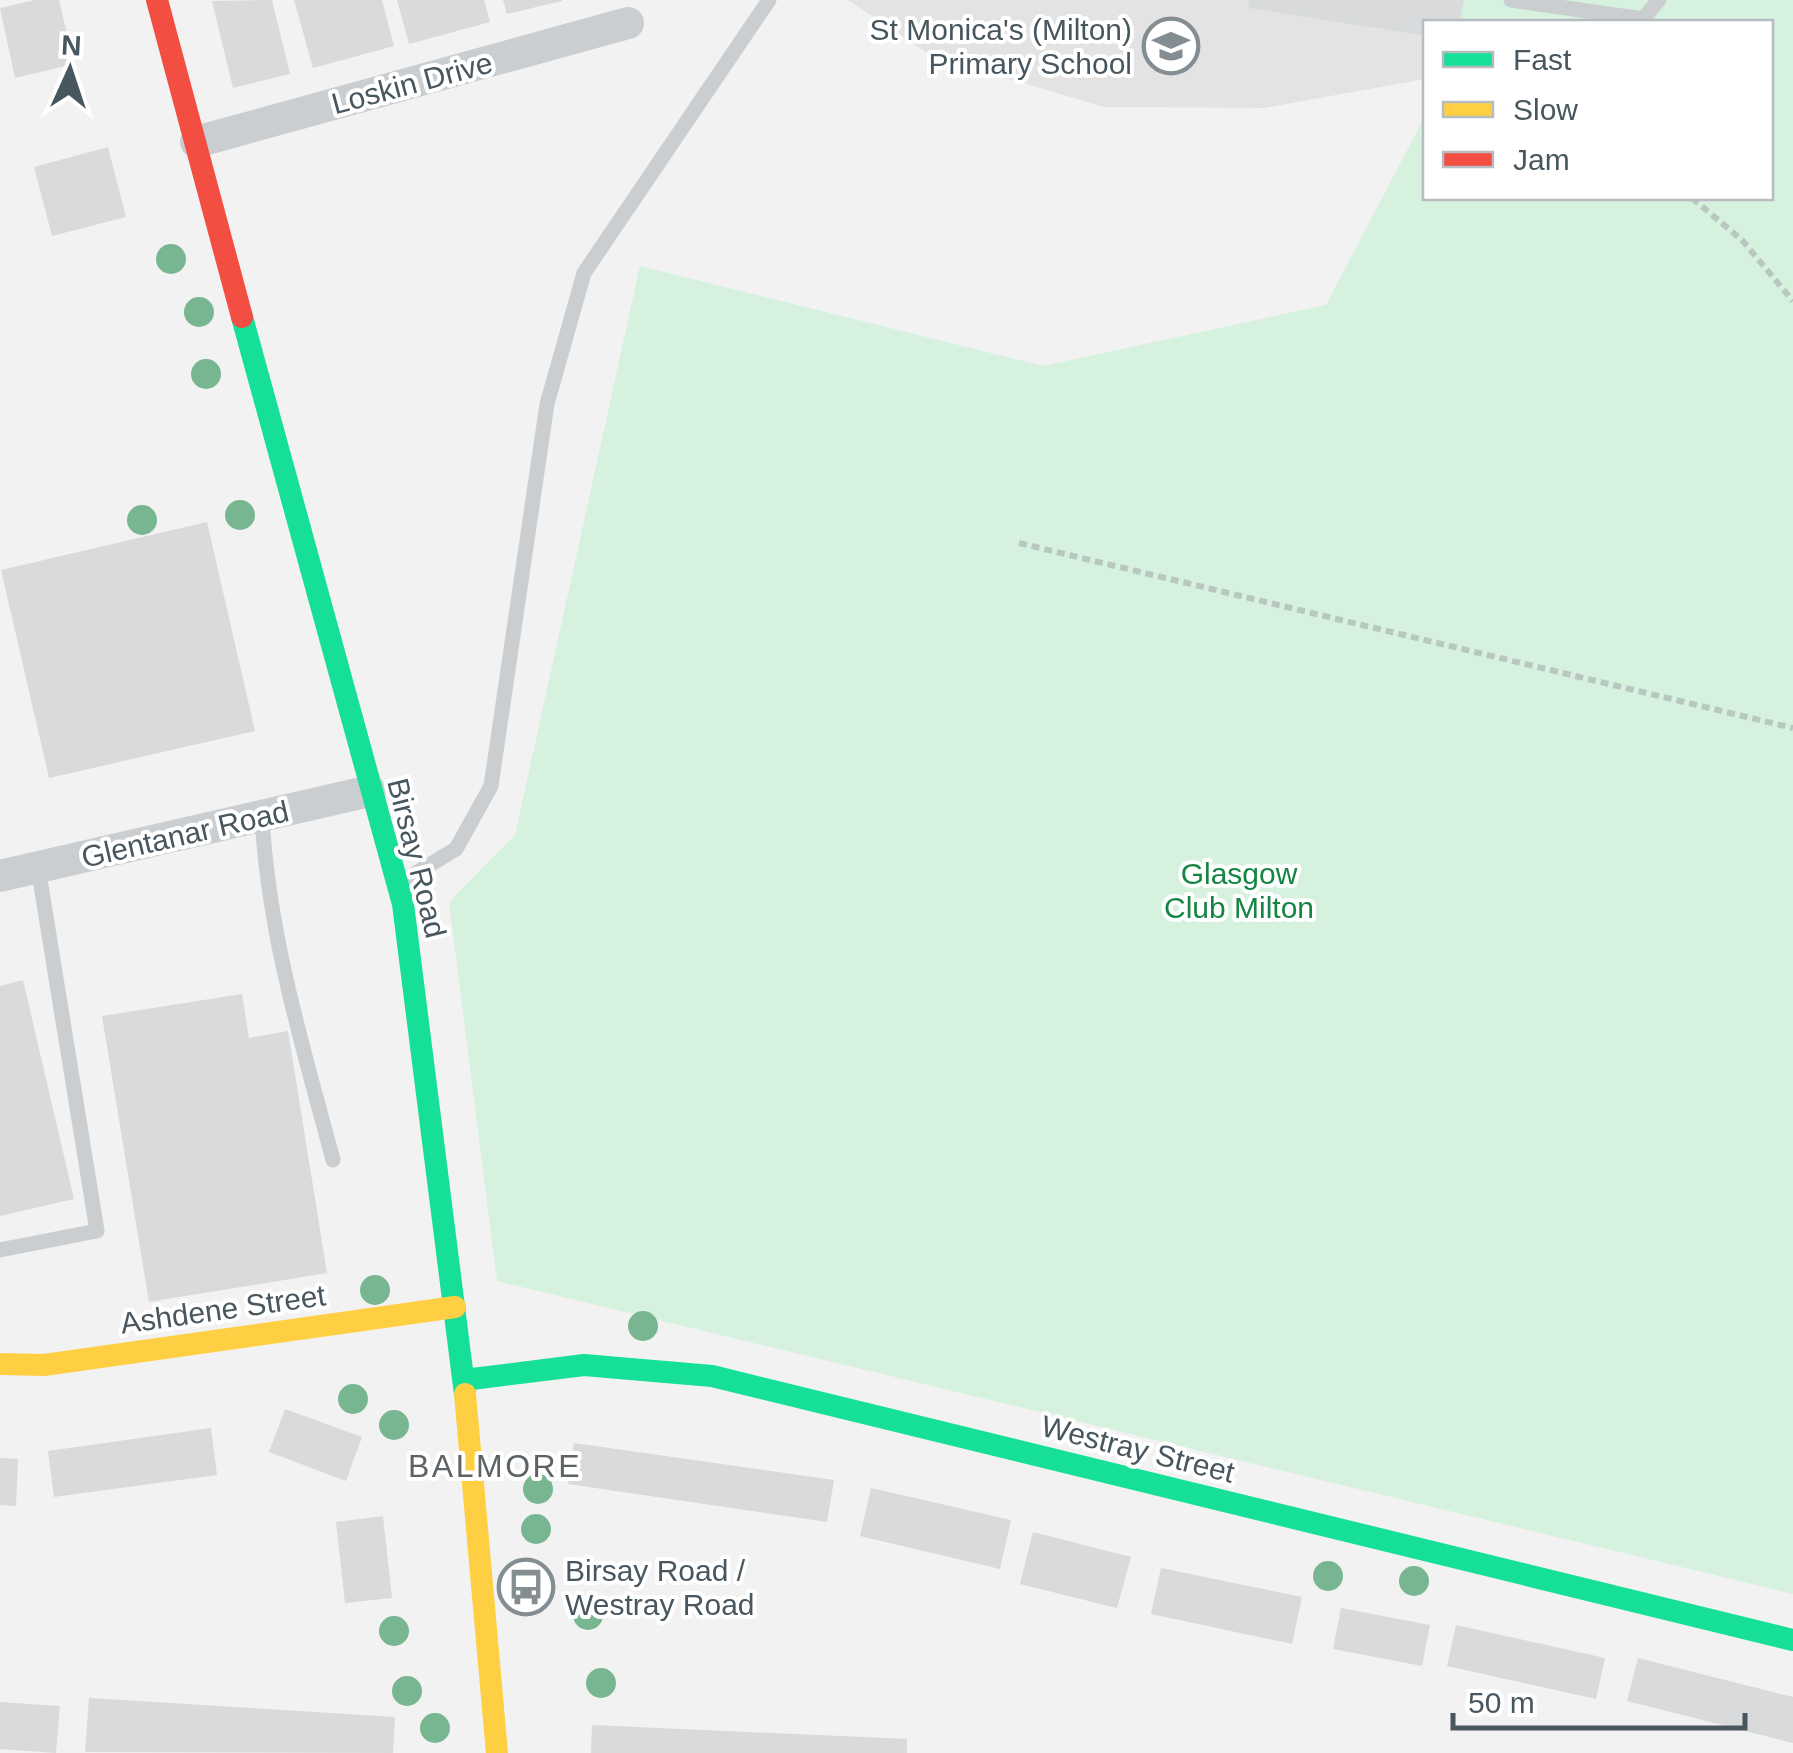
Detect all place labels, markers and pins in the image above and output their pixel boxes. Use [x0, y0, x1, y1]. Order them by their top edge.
place label: St Monica's (Milton) Primary School [870, 13, 1132, 80]
school or university icon: St Monica's (Milton) Primary School [1141, 16, 1201, 76]
place label: Birsay Road / Westray Road [565, 1554, 755, 1621]
bus stop icon: Birsay Road / Westray Road [496, 1557, 556, 1617]

